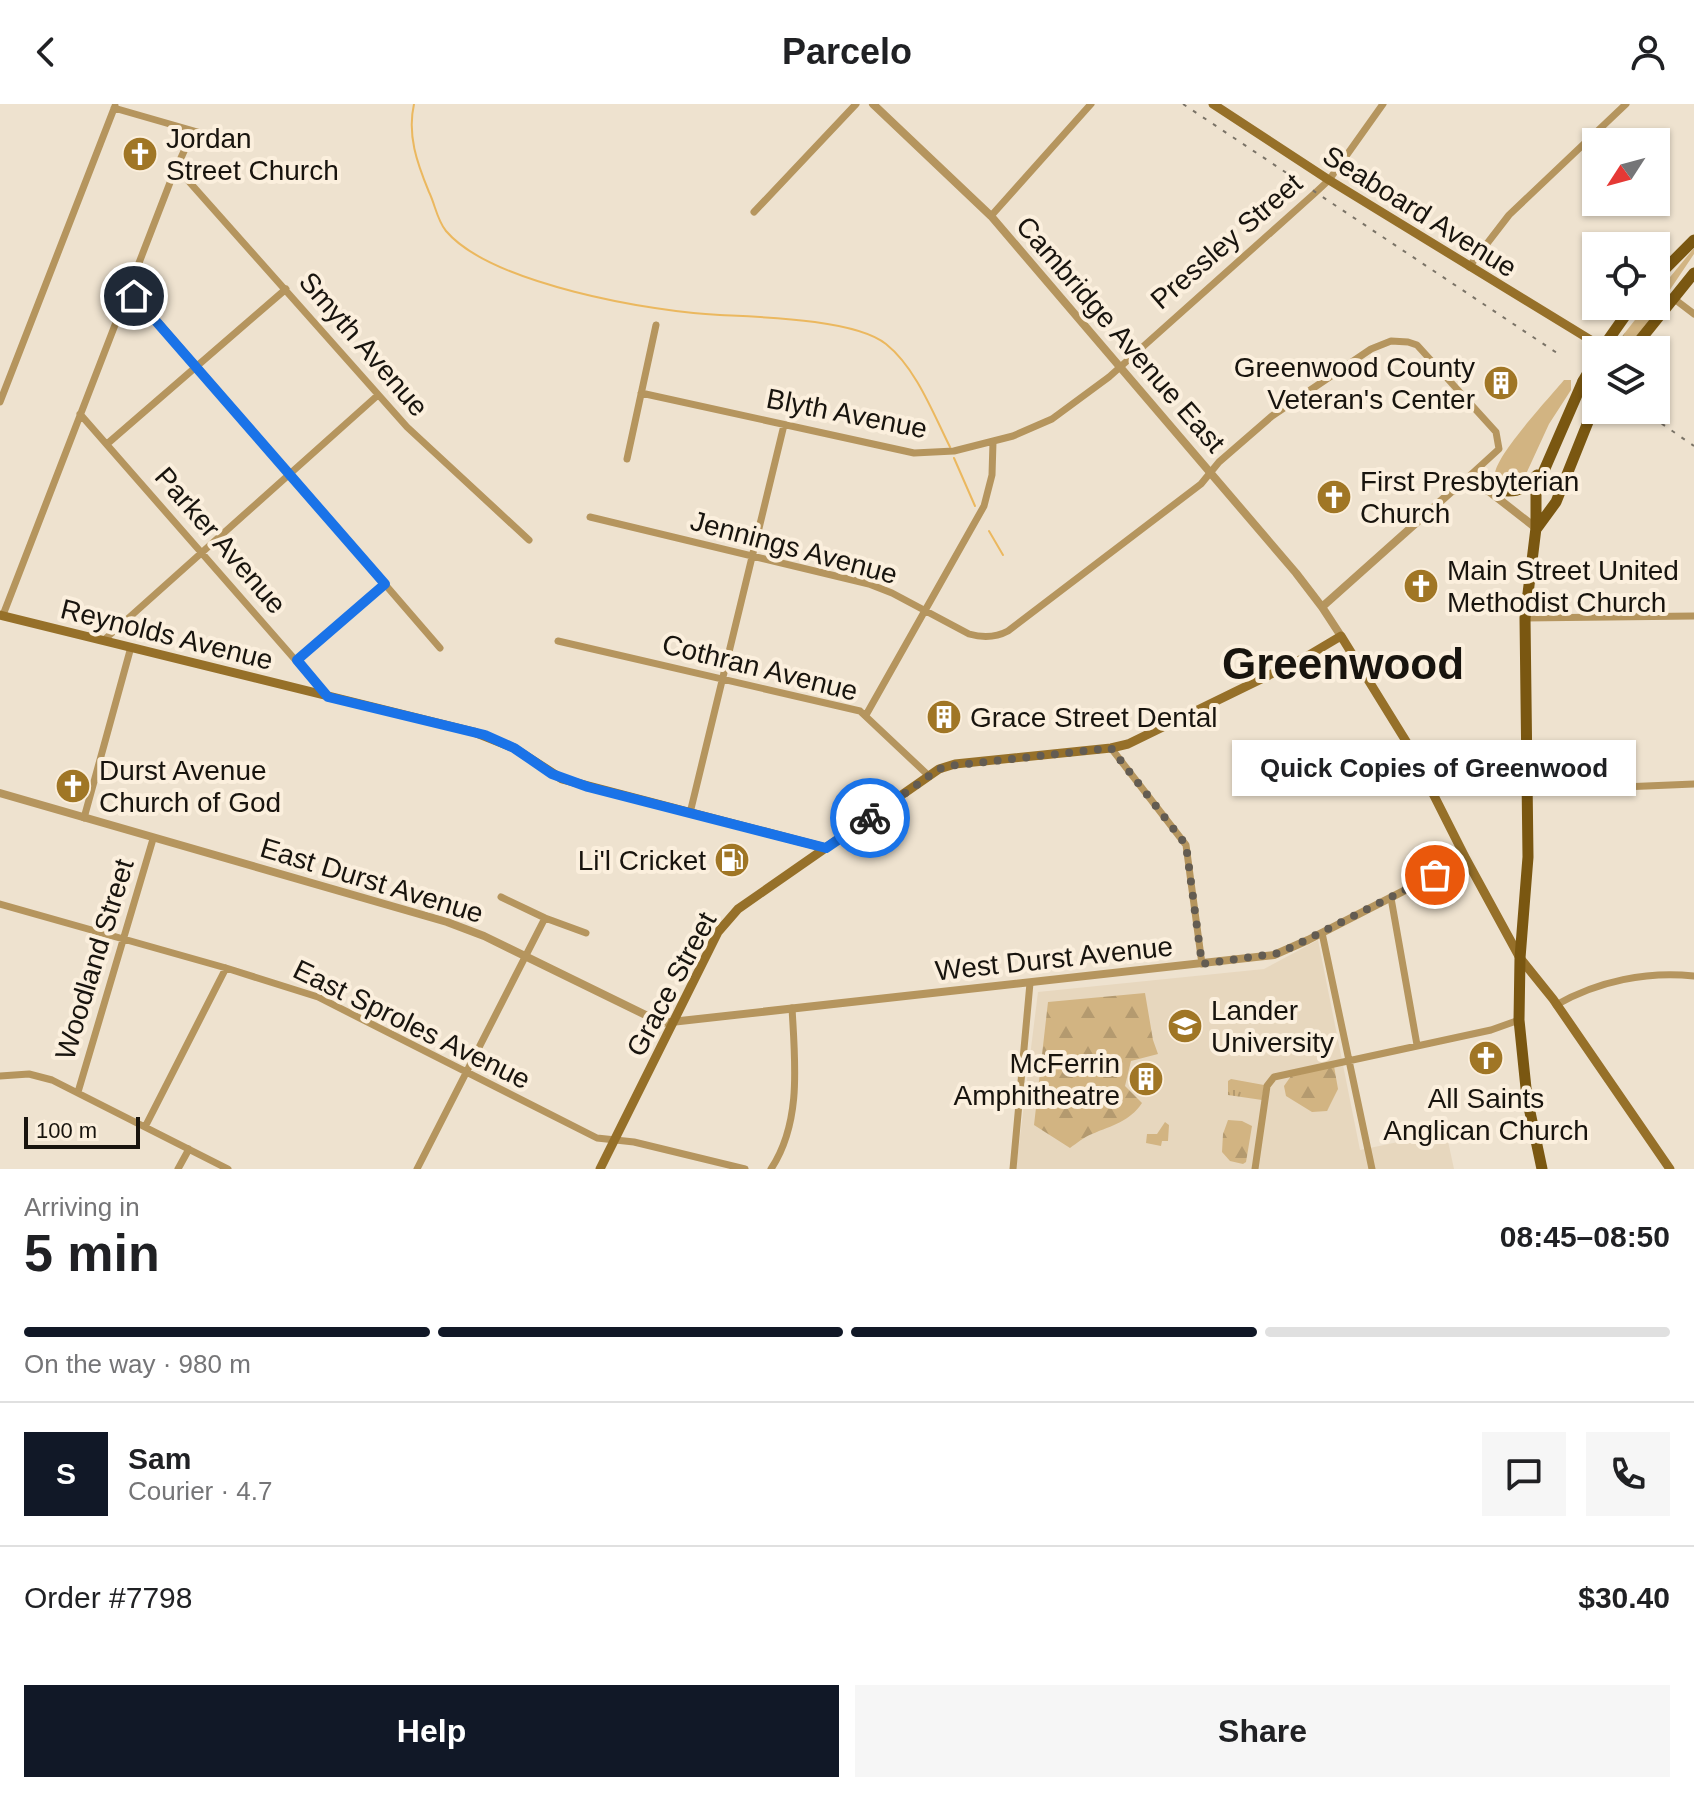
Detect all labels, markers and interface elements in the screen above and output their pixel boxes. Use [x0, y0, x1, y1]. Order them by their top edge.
icon: back [24, 30, 68, 74]
icon: person [1626, 30, 1670, 74]
text: Parcelo [782, 31, 912, 72]
place label: Jordan Street Church [166, 123, 339, 186]
north arrow [1582, 128, 1670, 216]
map controls [1582, 128, 1670, 424]
church icon: Jordan Street Church [121, 135, 159, 173]
street label: Seaboard Avenue [1317, 139, 1522, 283]
street label: Pressley Street [1145, 167, 1308, 315]
street label: Cambridge Avenue East [1010, 210, 1231, 458]
button: locate [1582, 232, 1670, 320]
pin [100, 262, 168, 330]
street label: Smyth Avenue [293, 266, 434, 422]
icon: home [112, 274, 156, 318]
button: layers [1582, 336, 1670, 424]
place label: Greenwood County Veteran's Center [1234, 352, 1475, 415]
building icon: Greenwood County Veteran's Center [1482, 364, 1520, 402]
street label: Blyth Avenue [764, 383, 930, 444]
street label: Parker Avenue [149, 461, 292, 620]
place label: First Presbyterian Church [1360, 466, 1579, 529]
church icon: First Presbyterian Church [1315, 478, 1353, 516]
street label: Jennings Avenue [687, 505, 901, 590]
place label: Main Street United Methodist Church [1447, 555, 1679, 618]
church icon: Main Street United Methodist Church [1402, 567, 1440, 605]
street label: Reynolds Avenue [58, 593, 276, 676]
street label: Cothran Avenue [659, 628, 861, 707]
district label: Greenwood [1222, 639, 1464, 688]
building icon: Grace Street Dental [925, 698, 963, 736]
place label: Grace Street Dental [970, 702, 1217, 733]
callout: Quick Copies of Greenwood [1233, 739, 1637, 795]
text: Quick Copies of Greenwood [1260, 753, 1608, 783]
place label: Durst Avenue Church of God [99, 755, 281, 818]
church icon: Durst Avenue Church of God [54, 767, 92, 805]
courier [830, 778, 910, 858]
icon: bike [848, 796, 892, 840]
street label: East Durst Avenue [257, 832, 487, 929]
fuel station icon: Li'l Cricket [713, 841, 751, 879]
pin [1401, 841, 1469, 909]
place label: Li'l Cricket [578, 845, 706, 876]
icon: bag [1413, 853, 1457, 897]
street label: Woodland Street [49, 855, 140, 1063]
street label: Grace Street [620, 907, 722, 1062]
street label: West Durst Avenue [934, 931, 1174, 986]
street label: East Sproles Avenue [288, 954, 535, 1095]
place label: Lander University [1211, 995, 1334, 1058]
school or university icon: Lander University [1166, 1007, 1204, 1045]
church icon: All Saints Anglican Church [1467, 1039, 1505, 1077]
place label: McFerrin Amphitheatre [953, 1048, 1120, 1111]
building icon: McFerrin Amphitheatre [1127, 1060, 1165, 1098]
place label: All Saints Anglican Church [1383, 1083, 1589, 1146]
scale bar [24, 1113, 140, 1149]
text: 100 m [36, 1118, 97, 1143]
text: Arriving in [24, 1192, 140, 1222]
text: 08:45–08:50 [1500, 1220, 1670, 1253]
text: 5 min [24, 1224, 160, 1282]
text: On the way · 980 m [24, 1349, 251, 1379]
button: chat [1482, 1432, 1566, 1516]
button: phone [1586, 1432, 1670, 1516]
text: Sam [128, 1442, 191, 1475]
text: S [56, 1457, 76, 1490]
text: Courier · 4.7 [128, 1476, 273, 1506]
text: Order #7798 [24, 1581, 192, 1614]
text: $30.40 [1578, 1581, 1670, 1614]
button: Help [24, 1685, 839, 1777]
button: Share [855, 1685, 1670, 1777]

